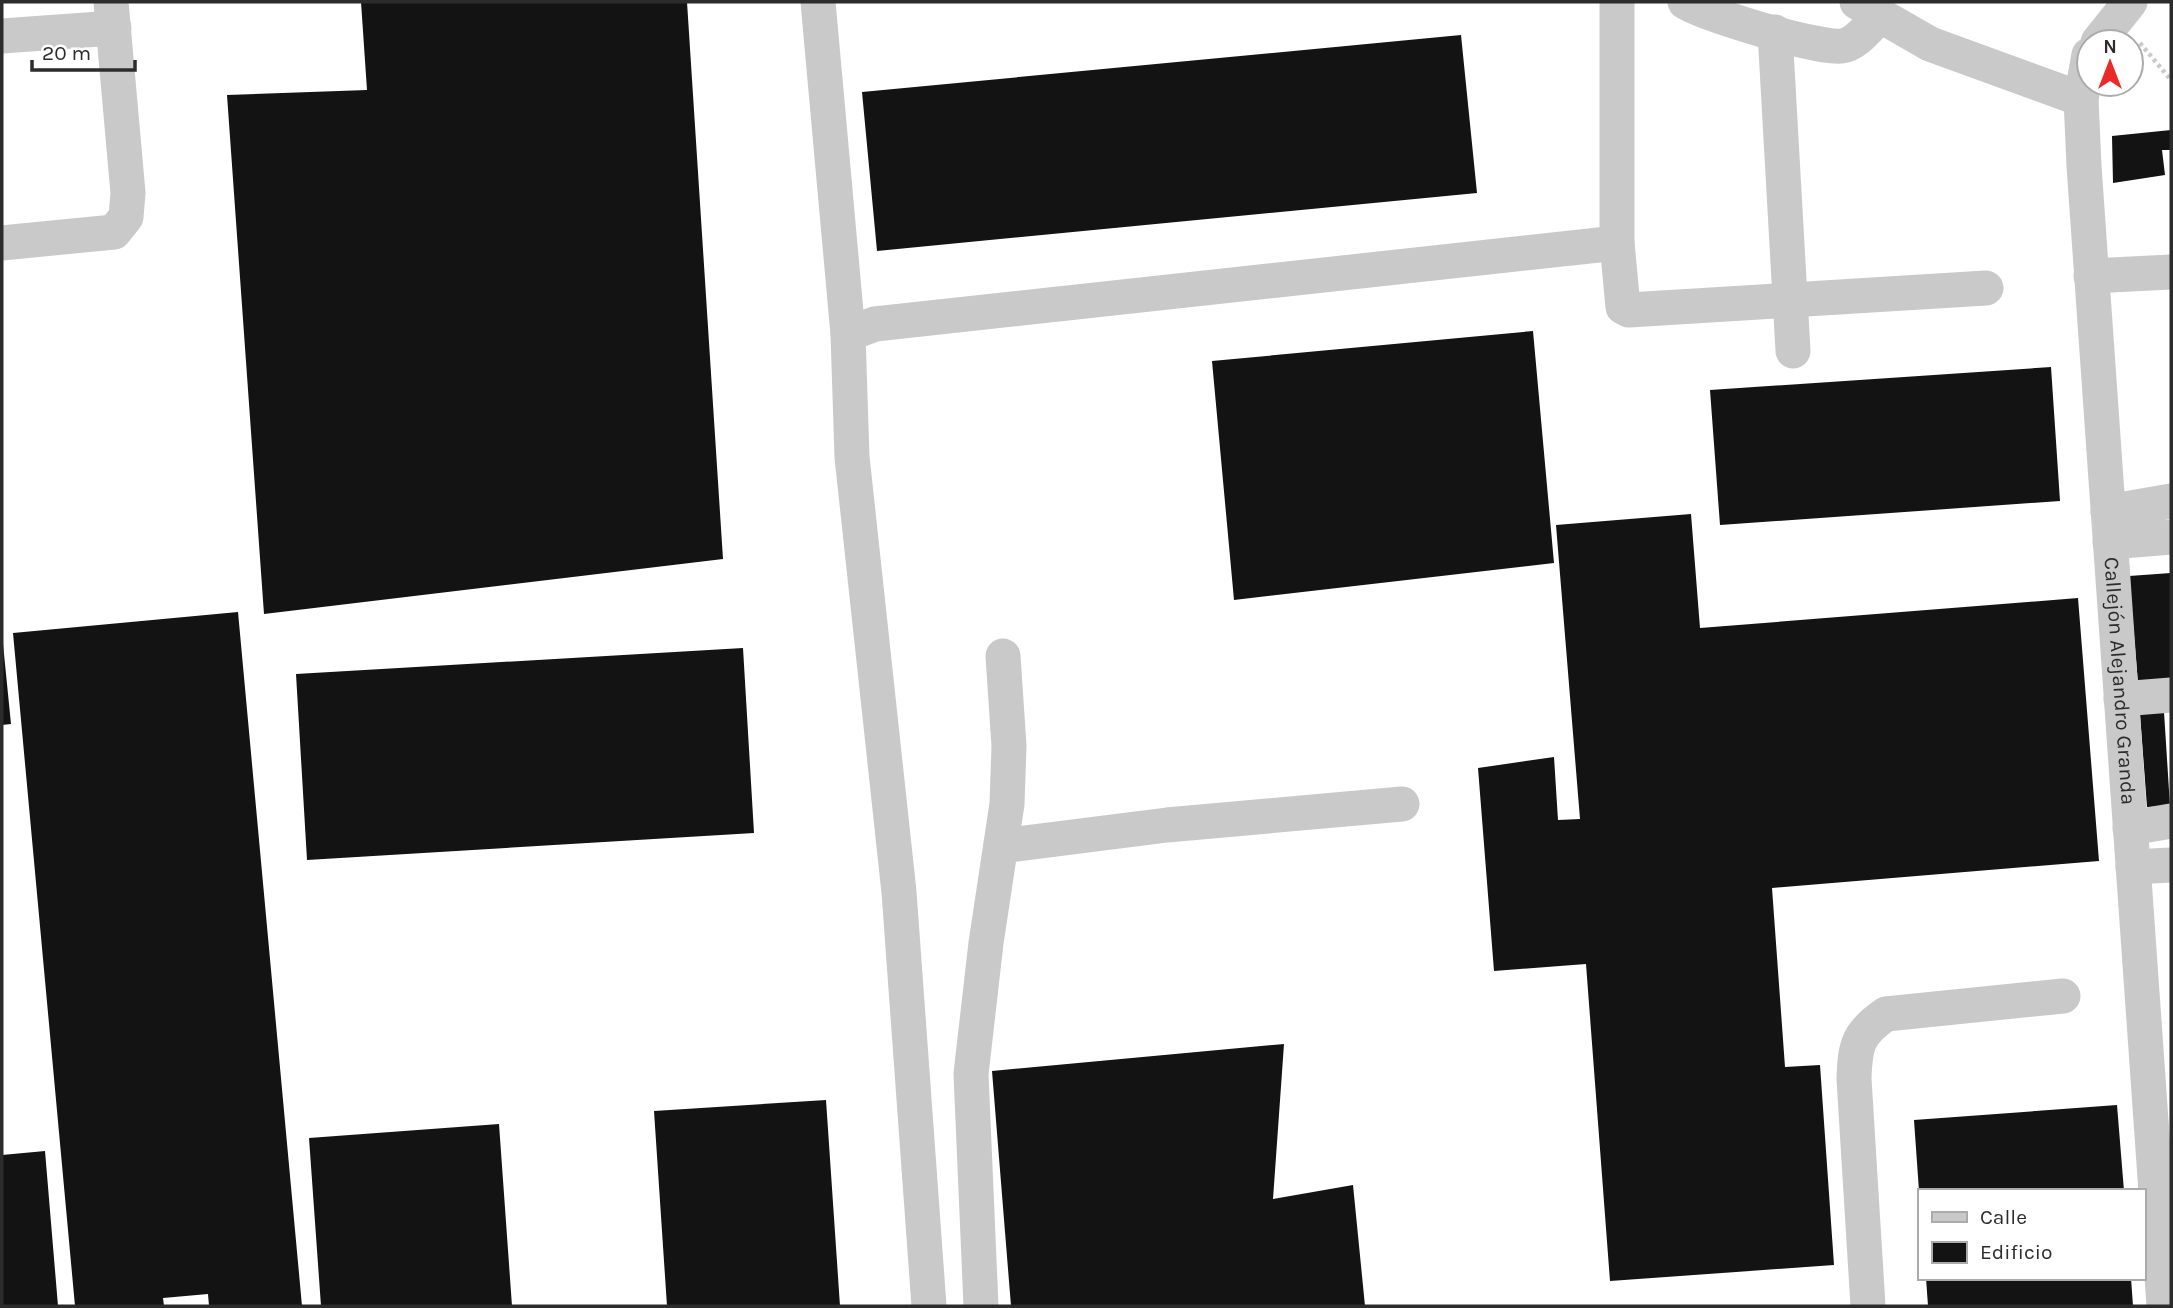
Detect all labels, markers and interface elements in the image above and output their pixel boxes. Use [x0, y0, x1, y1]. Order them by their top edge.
scale bar [32, 28, 135, 72]
north arrow [2075, 28, 2145, 98]
text: N [2103, 36, 2117, 58]
text: 20 m [42, 41, 91, 65]
street label: Callejón Alejandro Granda [2099, 556, 2141, 806]
legend [1918, 1189, 2145, 1280]
text: Calle [1980, 1205, 2027, 1229]
text: Edificio [1980, 1240, 2053, 1264]

